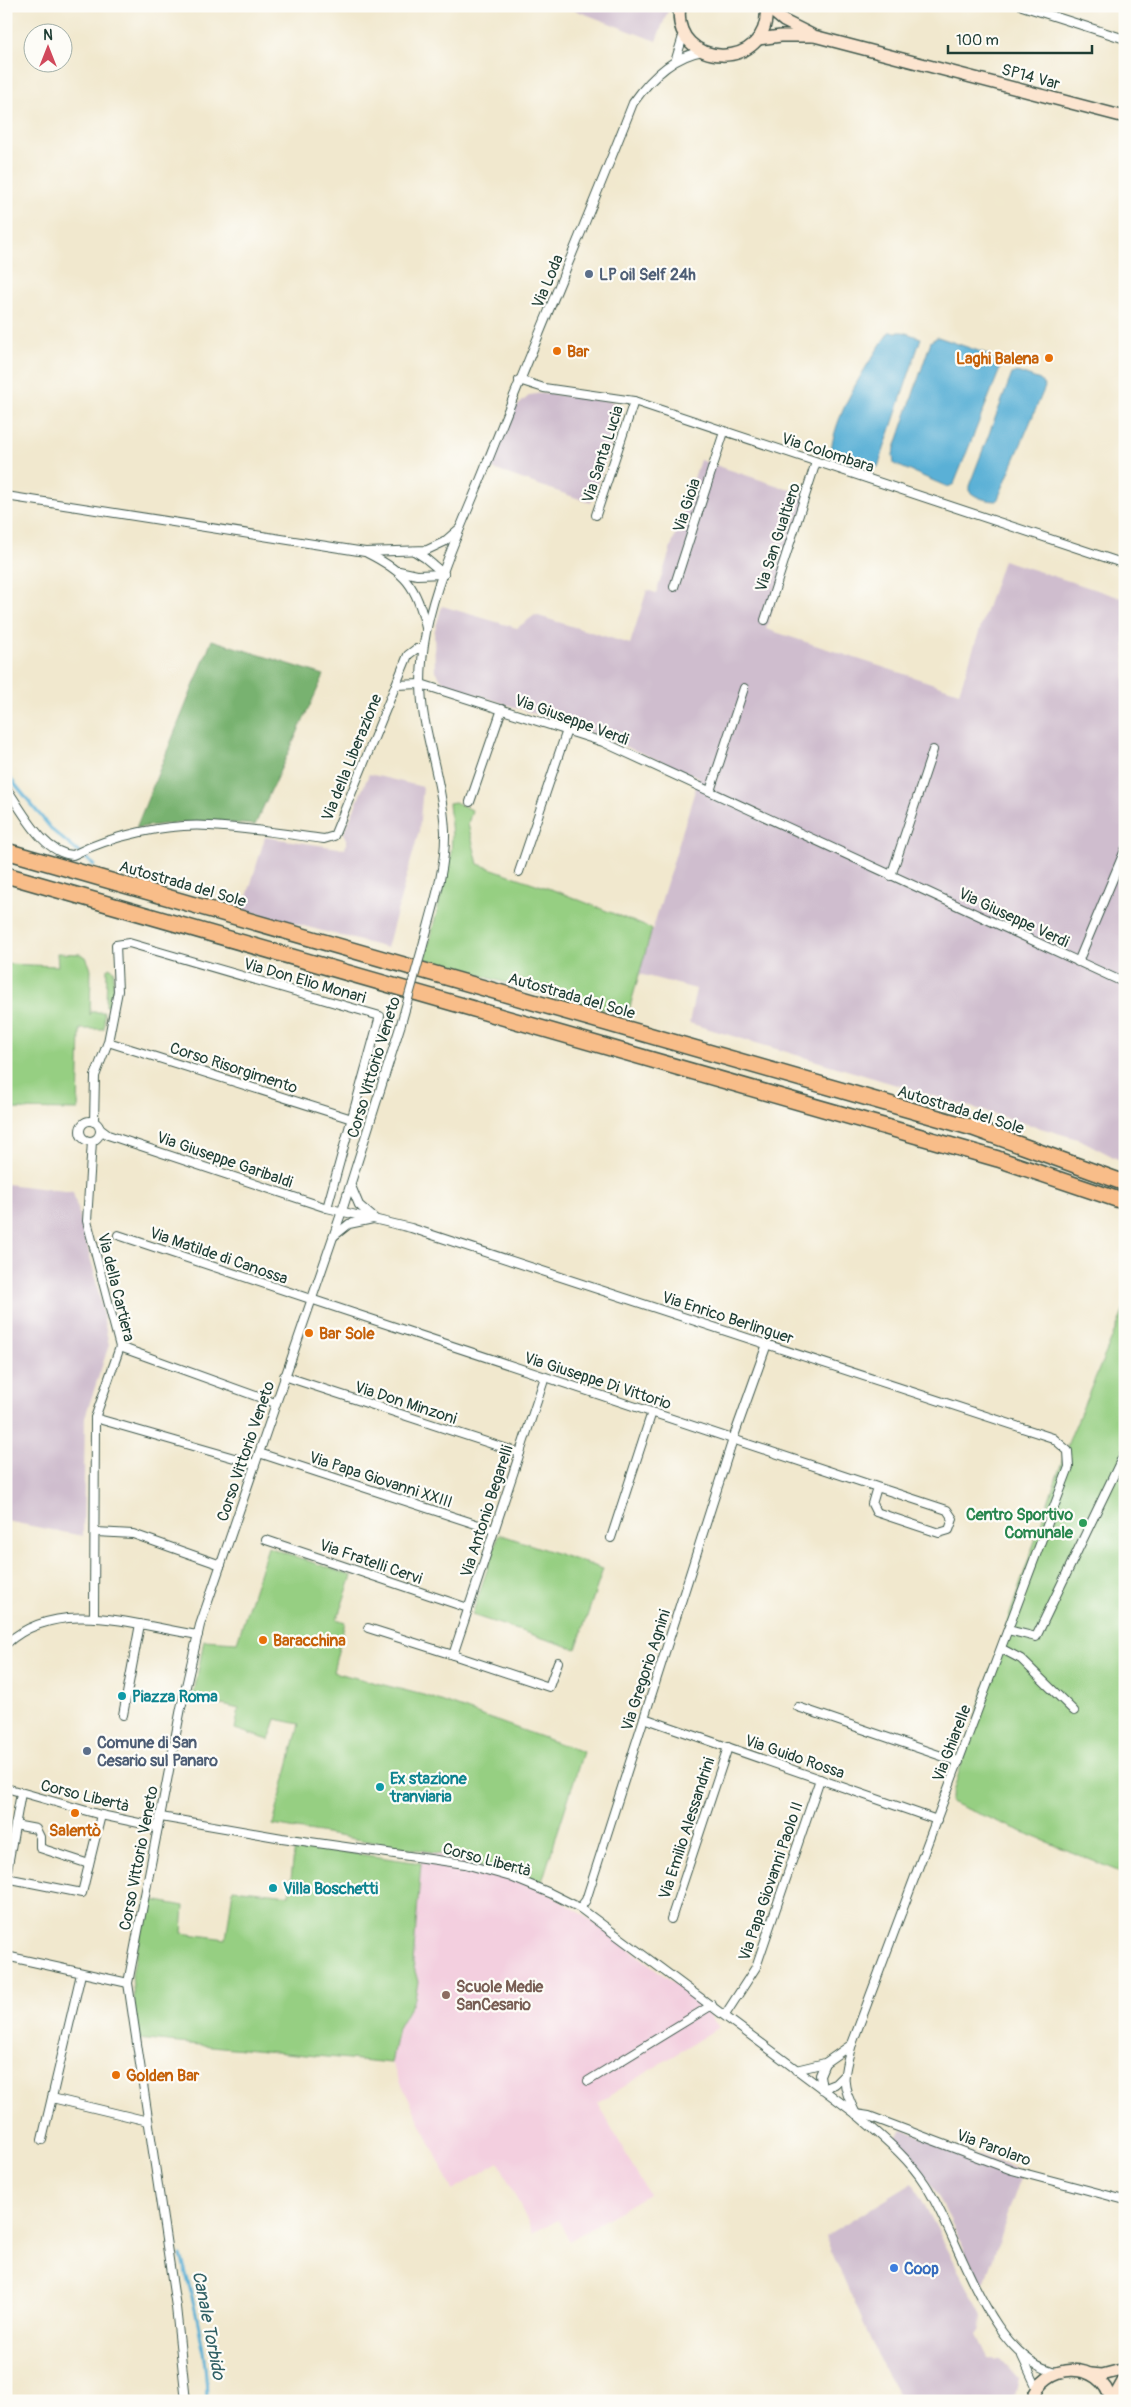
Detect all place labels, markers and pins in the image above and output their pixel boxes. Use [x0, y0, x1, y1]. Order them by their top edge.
place label: LP oil Self 24h [599, 265, 696, 285]
marker: LP oil Self 24h [583, 268, 595, 280]
place label: Bar [567, 342, 589, 362]
marker: Bar [551, 345, 563, 357]
place label: Laghi Balena [956, 349, 1040, 369]
marker: Laghi Balena [1043, 352, 1055, 364]
place label: Bar Sole [319, 1324, 375, 1344]
marker: Bar Sole [303, 1327, 315, 1339]
place label: Centro Sportivo Comunale [966, 1505, 1074, 1543]
marker: Centro Sportivo Comunale [1077, 1517, 1089, 1529]
place label: Baracchina [273, 1631, 346, 1651]
marker: Baracchina [257, 1634, 269, 1646]
place label: Piazza Roma [132, 1687, 218, 1707]
marker: Piazza Roma [116, 1690, 128, 1702]
place label: Comune di San Cesario sul Panaro [97, 1733, 218, 1771]
marker: Comune di San Cesario sul Panaro [81, 1745, 93, 1757]
place label: Ex stazione tranviaria [389, 1769, 468, 1807]
marker: Ex stazione tranviaria [374, 1781, 386, 1793]
marker: Salentò [69, 1807, 81, 1819]
place label: Salentò [49, 1821, 101, 1841]
place label: Villa Boschetti [283, 1879, 378, 1899]
marker: Villa Boschetti [267, 1882, 279, 1894]
place label: Scuole Medie SanCesario [456, 1977, 544, 2015]
marker: Scuole Medie SanCesario [440, 1989, 452, 2001]
place label: Golden Bar [126, 2066, 200, 2086]
marker: Golden Bar [110, 2069, 122, 2081]
place label: Coop [904, 2259, 939, 2279]
marker: Coop [888, 2262, 900, 2274]

